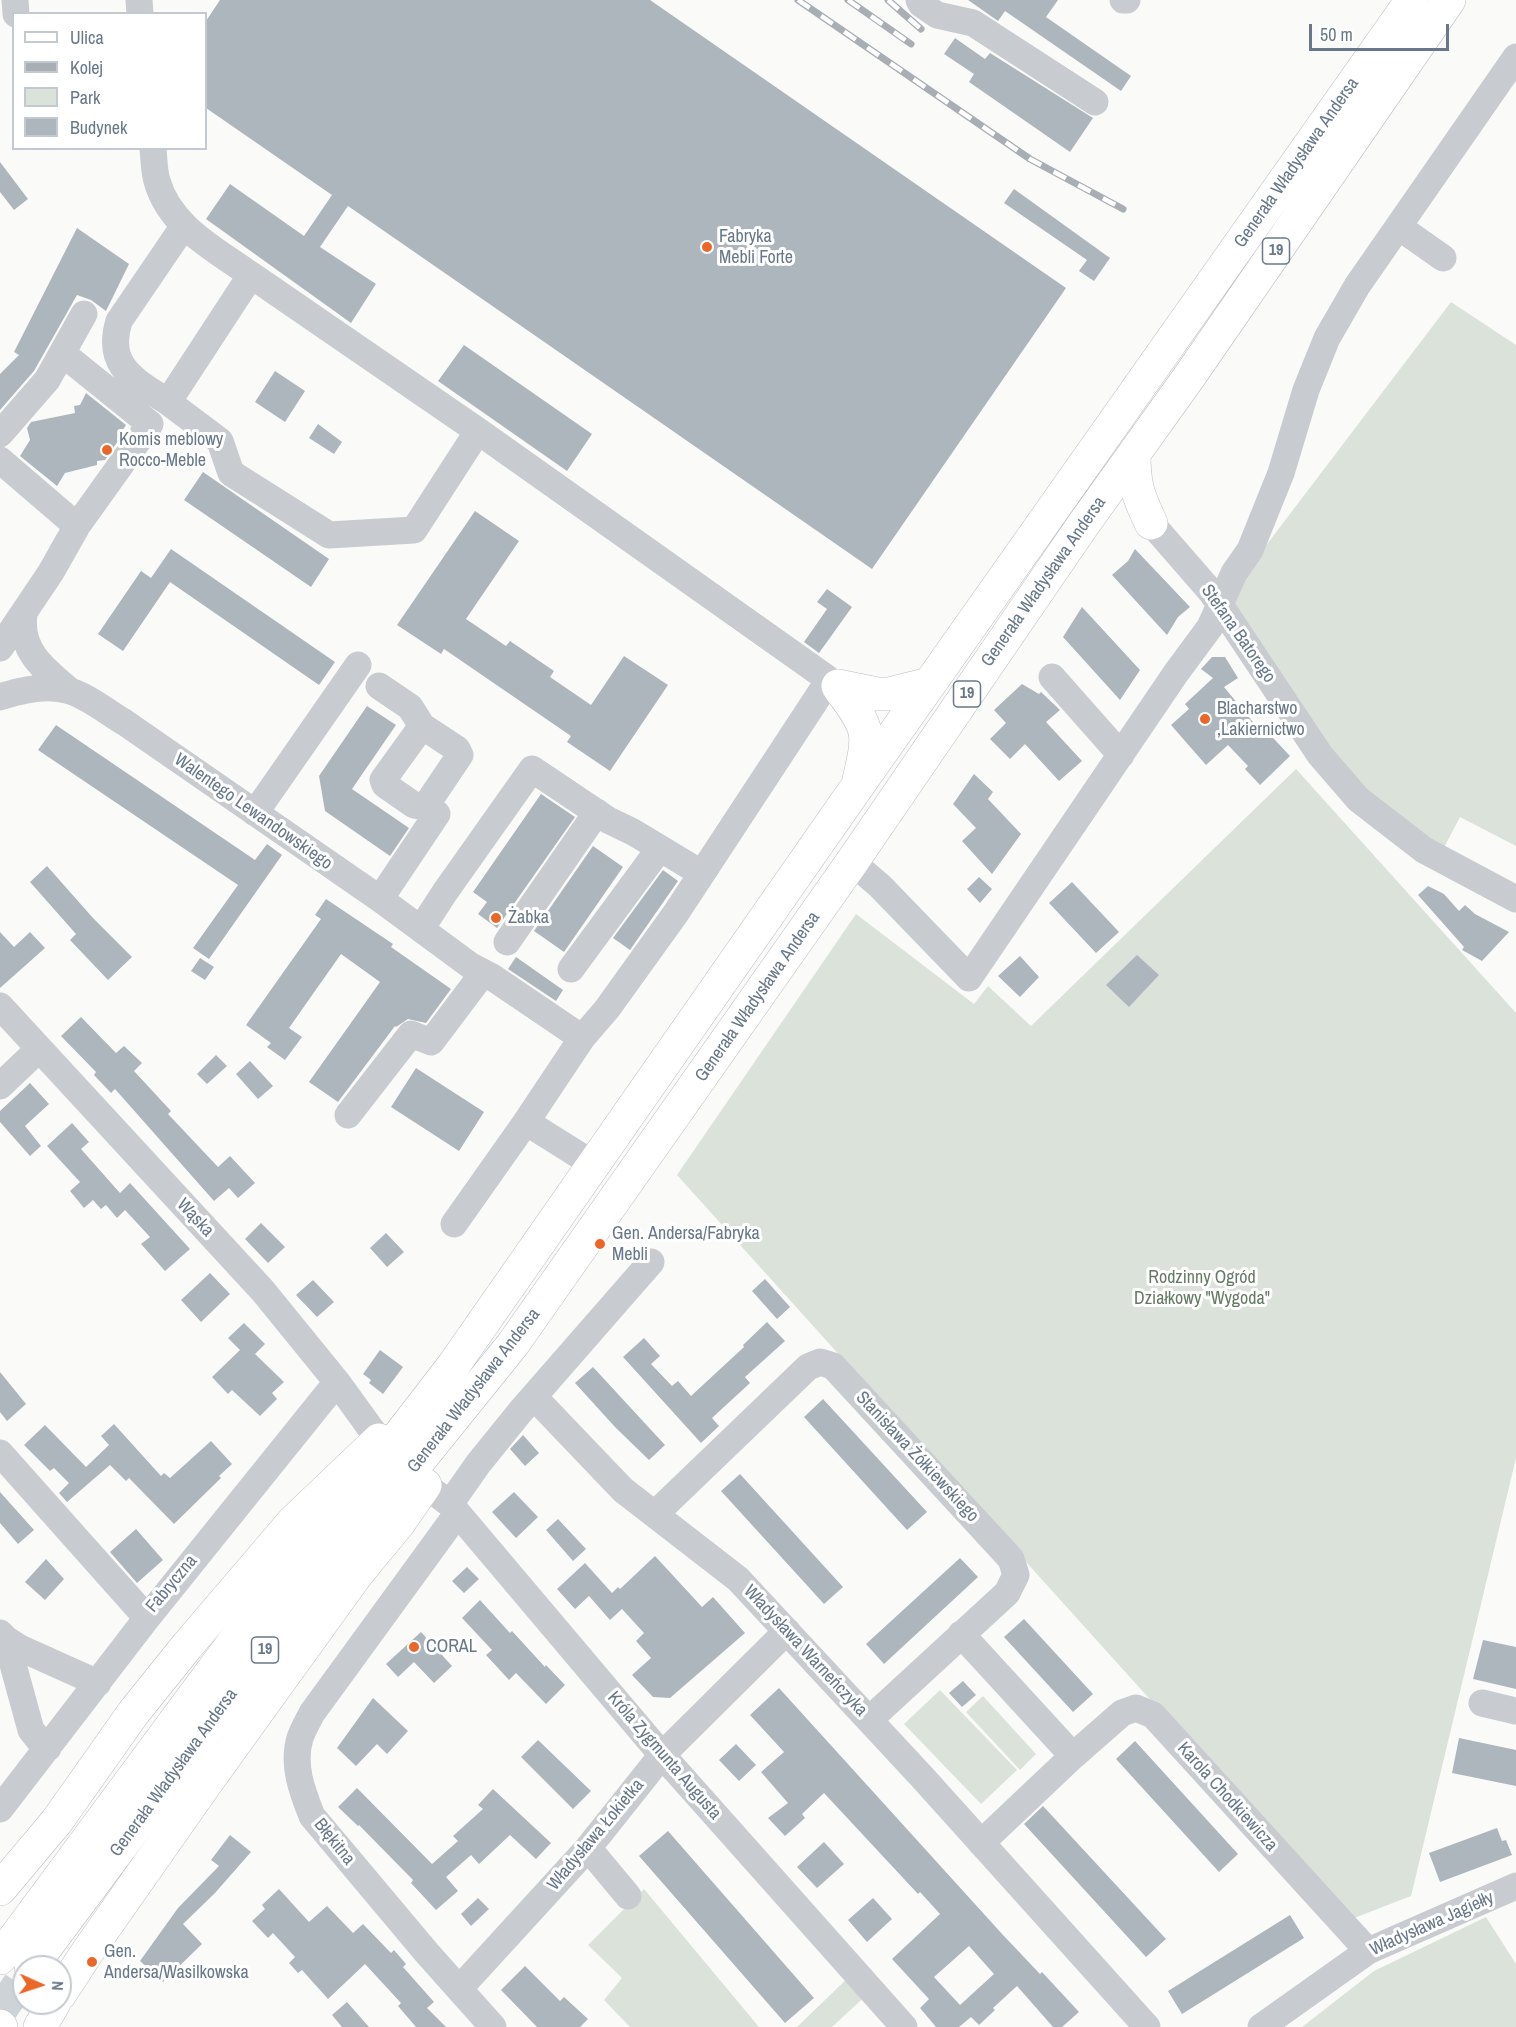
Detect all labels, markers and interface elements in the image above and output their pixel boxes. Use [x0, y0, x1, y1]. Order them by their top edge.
legend [12, 12, 207, 150]
scale bar [1312, 12, 1452, 50]
text: 50 m [1320, 22, 1353, 47]
text: Ulica [70, 25, 104, 50]
text: Kolej [70, 55, 103, 80]
street label: Generała Władysława Andersa [1230, 74, 1364, 252]
text: Park [70, 85, 100, 110]
text: Budynek [70, 115, 127, 140]
place label: Fabryka Mebli Forte [719, 226, 793, 268]
road number: 19 [1262, 238, 1290, 264]
marker: Fabryka Mebli Forte [700, 240, 714, 254]
place label: Komis meblowy Rocco-Meble [119, 429, 223, 472]
marker: Komis meblowy Rocco-Meble [100, 443, 114, 457]
street label: Generała Władysława Andersa [977, 493, 1111, 671]
street label: Stefana Batorego [1196, 581, 1280, 687]
road number: 19 [954, 681, 980, 707]
place label: Blacharstwo ,Lakiernictwo [1217, 698, 1305, 740]
marker: Blacharstwo ,Lakiernictwo [1198, 712, 1212, 726]
street label: Walentego Lewandowskiego [170, 749, 336, 875]
place label: Żabka [508, 907, 549, 929]
street label: Generała Władysława Andersa [691, 908, 825, 1086]
marker: Żabka [489, 911, 503, 925]
street label: Wąska [172, 1194, 218, 1242]
place label: Gen. Andersa/Fabryka Mebli [612, 1223, 760, 1266]
marker: Gen. Andersa/Fabryka Mebli [593, 1237, 607, 1251]
park label: Rodzinny Ogród Działkowy "Wygoda" [1134, 1267, 1270, 1310]
street label: Generała Władysława Andersa [403, 1305, 545, 1477]
street label: Stanisława Żółkiewskiego [851, 1387, 983, 1527]
street label: Fabryczna [142, 1551, 202, 1617]
street label: Władysława Warneńczyka [739, 1581, 871, 1721]
place label: CORAL [426, 1636, 477, 1658]
road number: 19 [252, 1637, 278, 1663]
marker: CORAL [407, 1640, 421, 1654]
street label: Generała Władysława Andersa [106, 1685, 242, 1861]
street label: Króla Zygmunta Augusta [603, 1688, 725, 1824]
street label: Karola Chodkiewicza [1172, 1738, 1282, 1856]
street label: Władysława Łokietka [543, 1775, 649, 1895]
street label: Błękitna [309, 1814, 359, 1870]
street label: Władysława Jagiełły [1367, 1887, 1497, 1961]
place label: Gen. Andersa/Wasilkowska [104, 1941, 249, 1984]
north arrow [12, 1955, 72, 2015]
marker: Gen. Andersa/Wasilkowska [85, 1955, 99, 1969]
text: N [47, 1981, 69, 1991]

